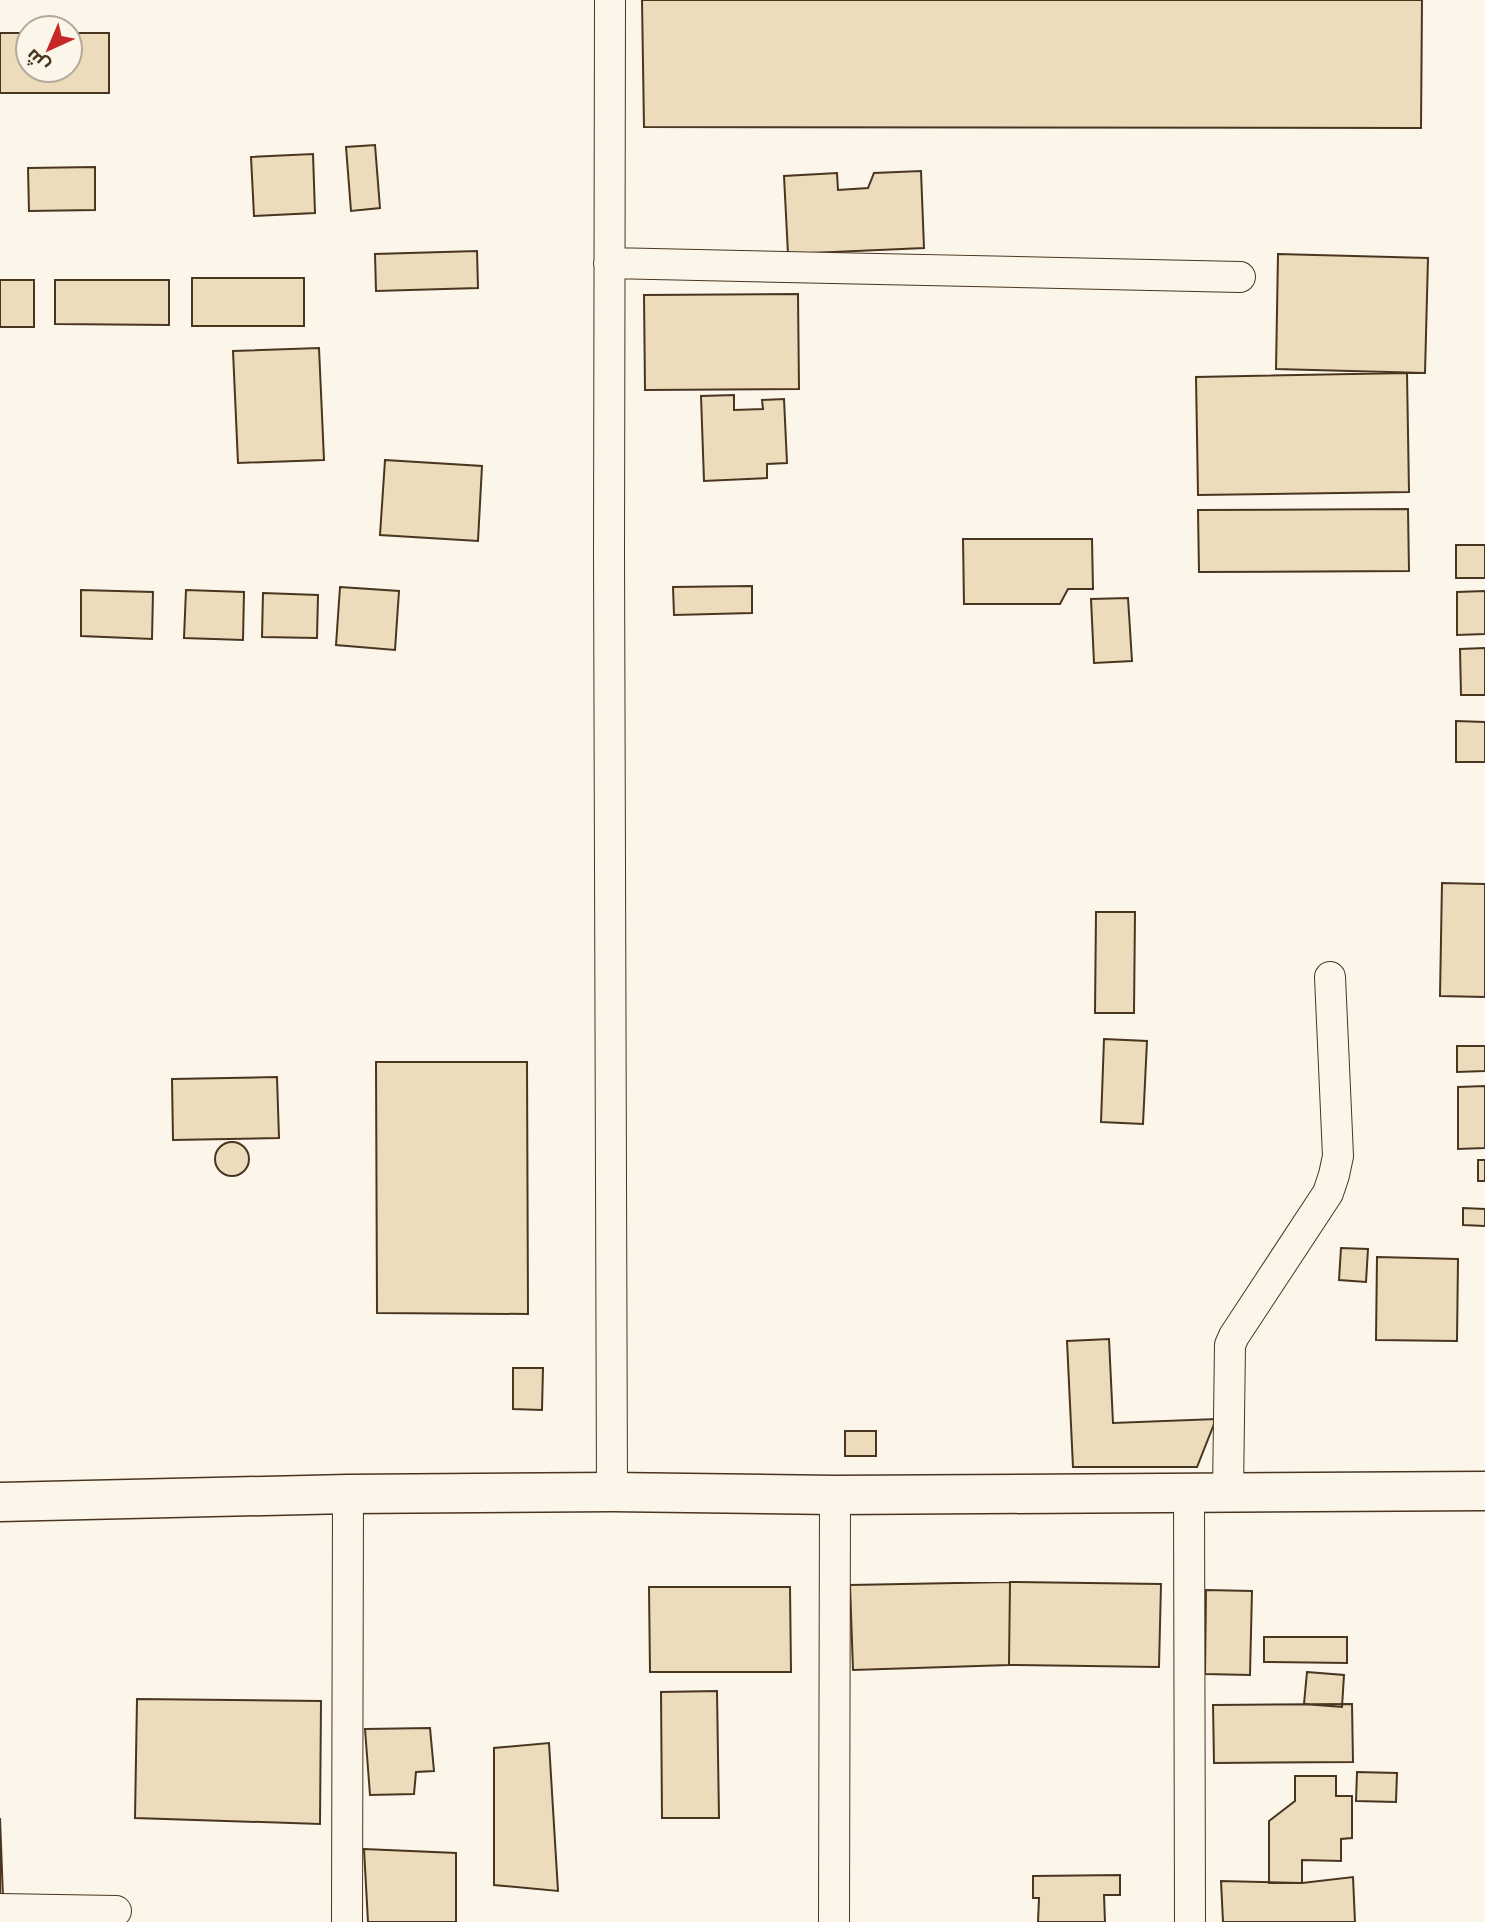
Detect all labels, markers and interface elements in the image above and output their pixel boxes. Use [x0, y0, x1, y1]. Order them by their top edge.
north arrow [14, 14, 84, 84]
text: ش [21, 44, 54, 77]

